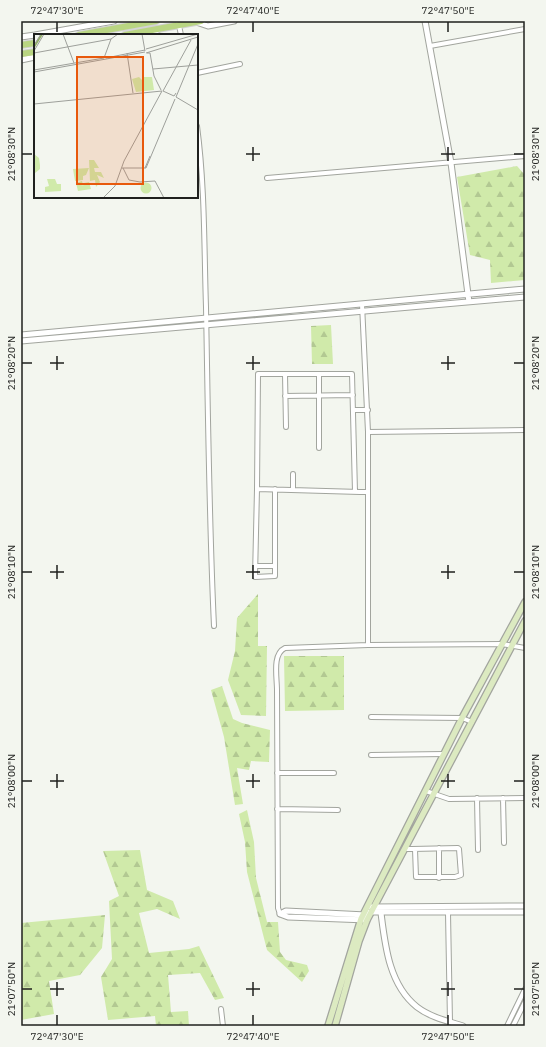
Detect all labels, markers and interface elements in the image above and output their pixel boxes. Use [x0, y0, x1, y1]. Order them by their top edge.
text: 72°47'30"E [30, 4, 84, 17]
text: 72°47'40"E [226, 4, 280, 17]
text: 72°47'50"E [421, 4, 475, 17]
inset map [34, 34, 198, 198]
text: 21°08'30"N [5, 127, 18, 181]
text: 21°08'30"N [529, 127, 542, 181]
text: 21°08'20"N [5, 336, 18, 390]
text: 21°08'20"N [529, 336, 542, 390]
text: 21°08'10"N [5, 545, 18, 599]
text: 21°08'10"N [529, 545, 542, 599]
text: 21°08'00"N [5, 754, 18, 808]
text: 21°08'00"N [529, 754, 542, 808]
text: 21°07'50"N [5, 962, 18, 1016]
text: 21°07'50"N [529, 962, 542, 1016]
text: 72°47'30"E [30, 1030, 84, 1043]
text: 72°47'40"E [226, 1030, 280, 1043]
text: 72°47'50"E [421, 1030, 475, 1043]

